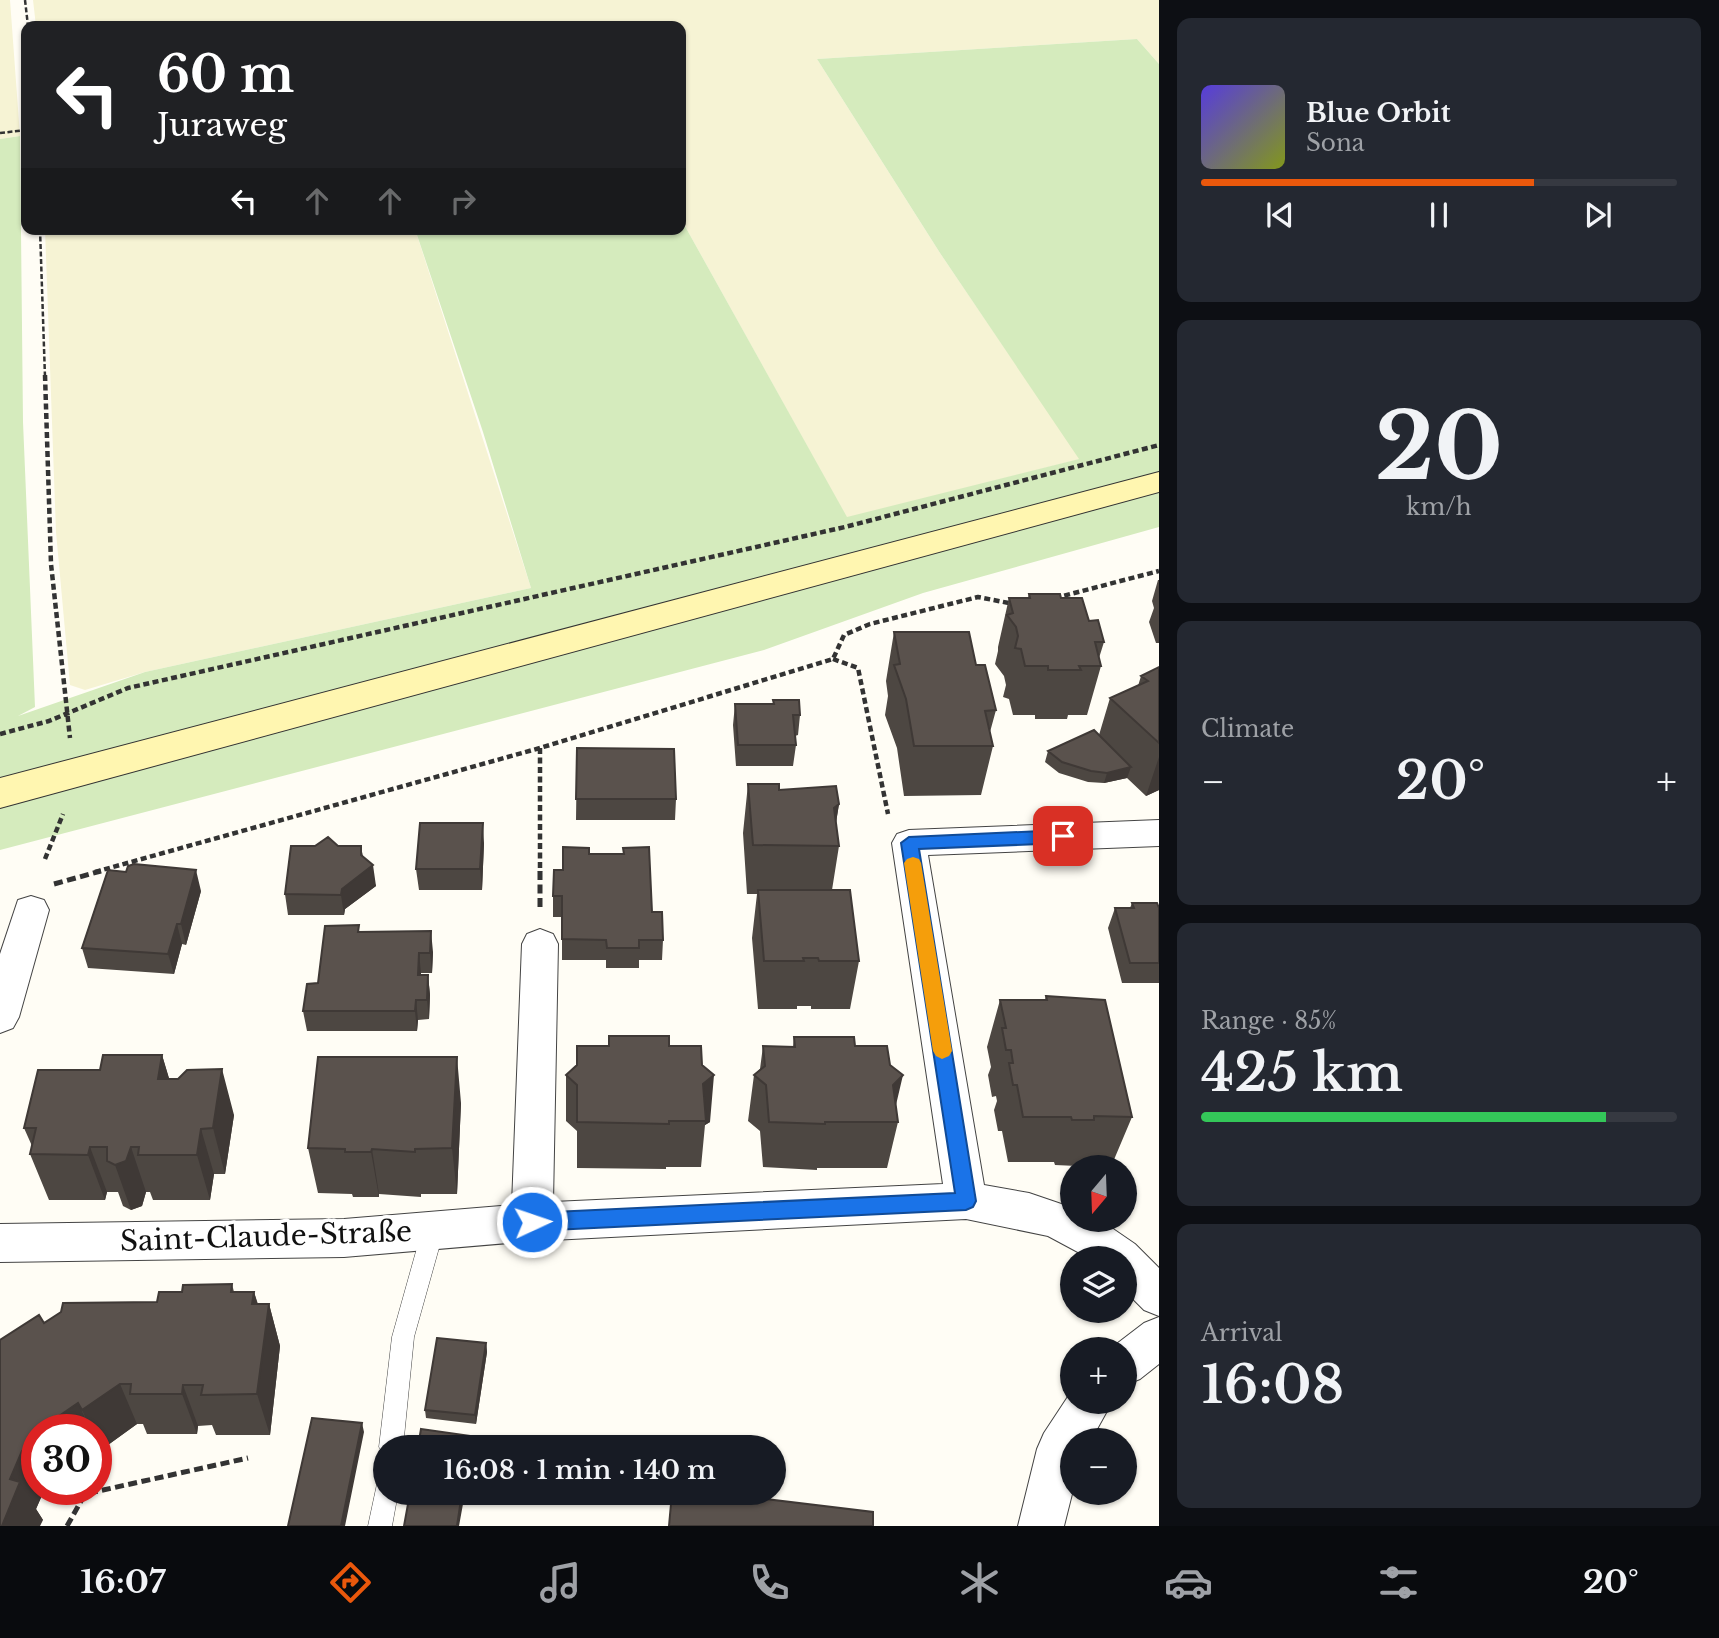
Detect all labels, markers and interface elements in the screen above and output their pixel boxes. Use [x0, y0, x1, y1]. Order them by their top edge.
text: 60 m [157, 44, 294, 105]
icon: left [42, 49, 133, 140]
text: Blue Orbit [1306, 97, 1451, 129]
text: Juraweg [157, 105, 287, 145]
text: Sona [1306, 129, 1364, 157]
icon: left [225, 182, 263, 220]
icon: ahead [298, 182, 336, 220]
icon: ahead [371, 182, 409, 220]
icon: right [444, 182, 482, 220]
icon: previous [1261, 196, 1299, 234]
icon: pause [1420, 196, 1458, 234]
icon: next [1579, 196, 1617, 234]
text: 20 [1375, 391, 1503, 504]
text: km/h [1406, 493, 1472, 521]
text: Climate [1201, 715, 1294, 743]
text: 20° [1396, 749, 1485, 813]
text: − [1201, 758, 1225, 805]
text: + [1656, 758, 1677, 805]
pin [1033, 806, 1093, 866]
icon: arrive [1044, 817, 1082, 855]
text: Range · 85% [1201, 1007, 1337, 1035]
text: 425 km [1201, 1041, 1403, 1105]
north arrow [1060, 1155, 1138, 1232]
map controls [1060, 1155, 1137, 1505]
position arrow [495, 1185, 569, 1259]
street label: Saint-Claude-Straße [119, 1214, 413, 1259]
button: layers [1060, 1246, 1137, 1323]
text: Arrival [1201, 1319, 1282, 1347]
button: + [1060, 1337, 1137, 1414]
text: 16:08 [1201, 1353, 1344, 1417]
speed limit sign: 30 [21, 1414, 112, 1505]
button: − [1060, 1428, 1137, 1505]
text: 16:08 · 1 min · 140 m [443, 1454, 716, 1486]
icon: directions [326, 1558, 375, 1607]
icon: music [536, 1558, 585, 1607]
icon: phone [745, 1558, 794, 1607]
icon: climate [955, 1558, 1004, 1607]
icon: car [1164, 1558, 1213, 1607]
icon: filters [1374, 1558, 1423, 1607]
text: 16:07 [80, 1562, 166, 1602]
text: 20° [1583, 1562, 1639, 1602]

